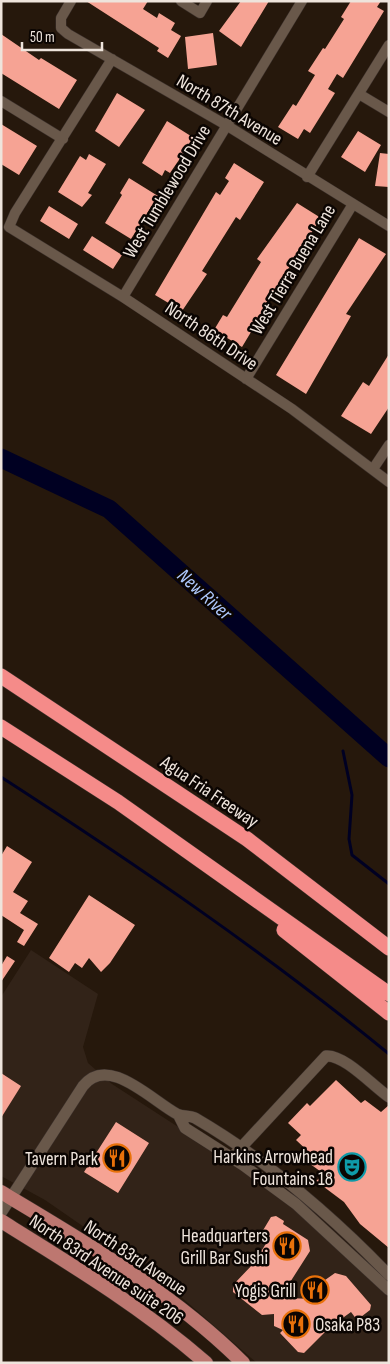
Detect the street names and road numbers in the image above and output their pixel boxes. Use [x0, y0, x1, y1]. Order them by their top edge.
street label: North 87th Avenue [172, 70, 286, 151]
street label: West Tumblewood Drive [118, 121, 216, 263]
street label: West Tierra Buena Lane [245, 201, 341, 339]
street label: North 86th Drive [160, 297, 262, 376]
street label: Agua Fria Freeway [155, 750, 263, 834]
street label: North 83rd Avenue suite 206 [25, 1210, 188, 1330]
street label: North 83rd Avenue [79, 1215, 191, 1301]

